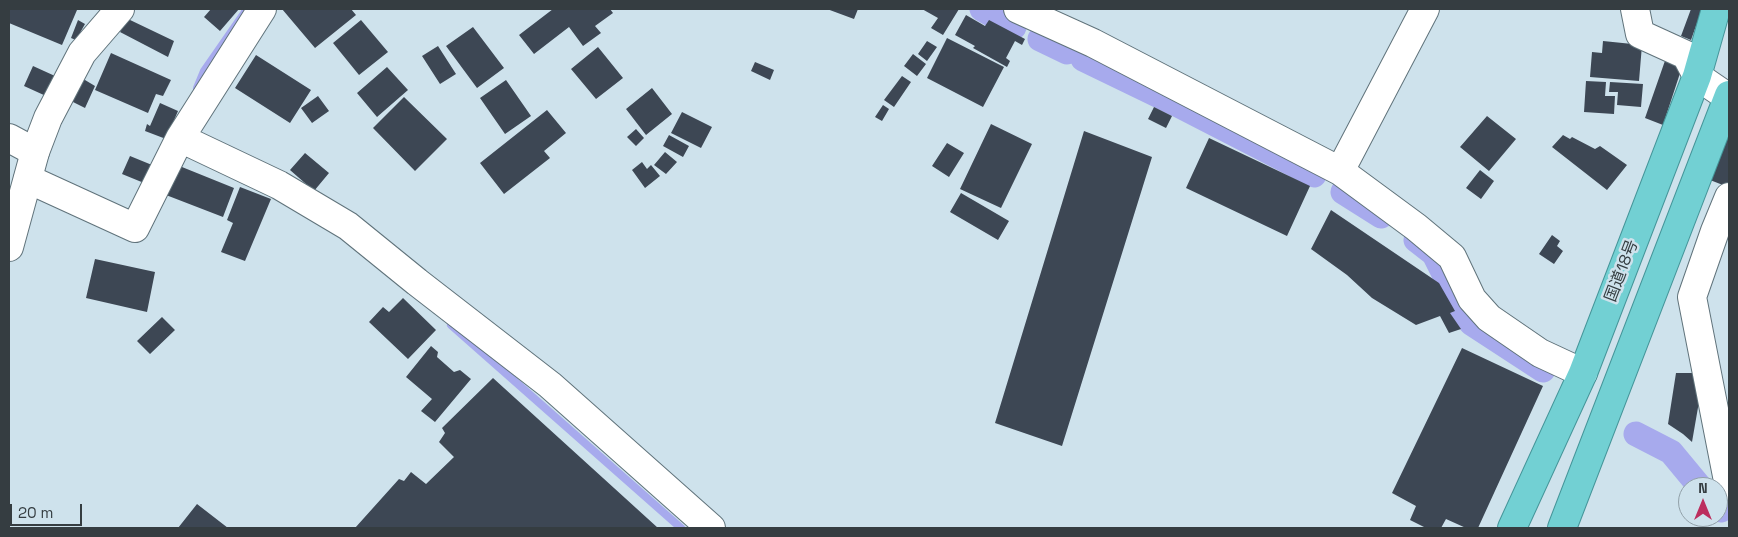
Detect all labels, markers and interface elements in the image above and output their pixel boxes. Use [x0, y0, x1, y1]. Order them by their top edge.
street label: 国道18号 [1601, 237, 1643, 305]
north arrow [1678, 477, 1728, 527]
text: N [1698, 479, 1708, 497]
scale bar [12, 494, 85, 526]
text: 20 m [18, 503, 53, 522]

